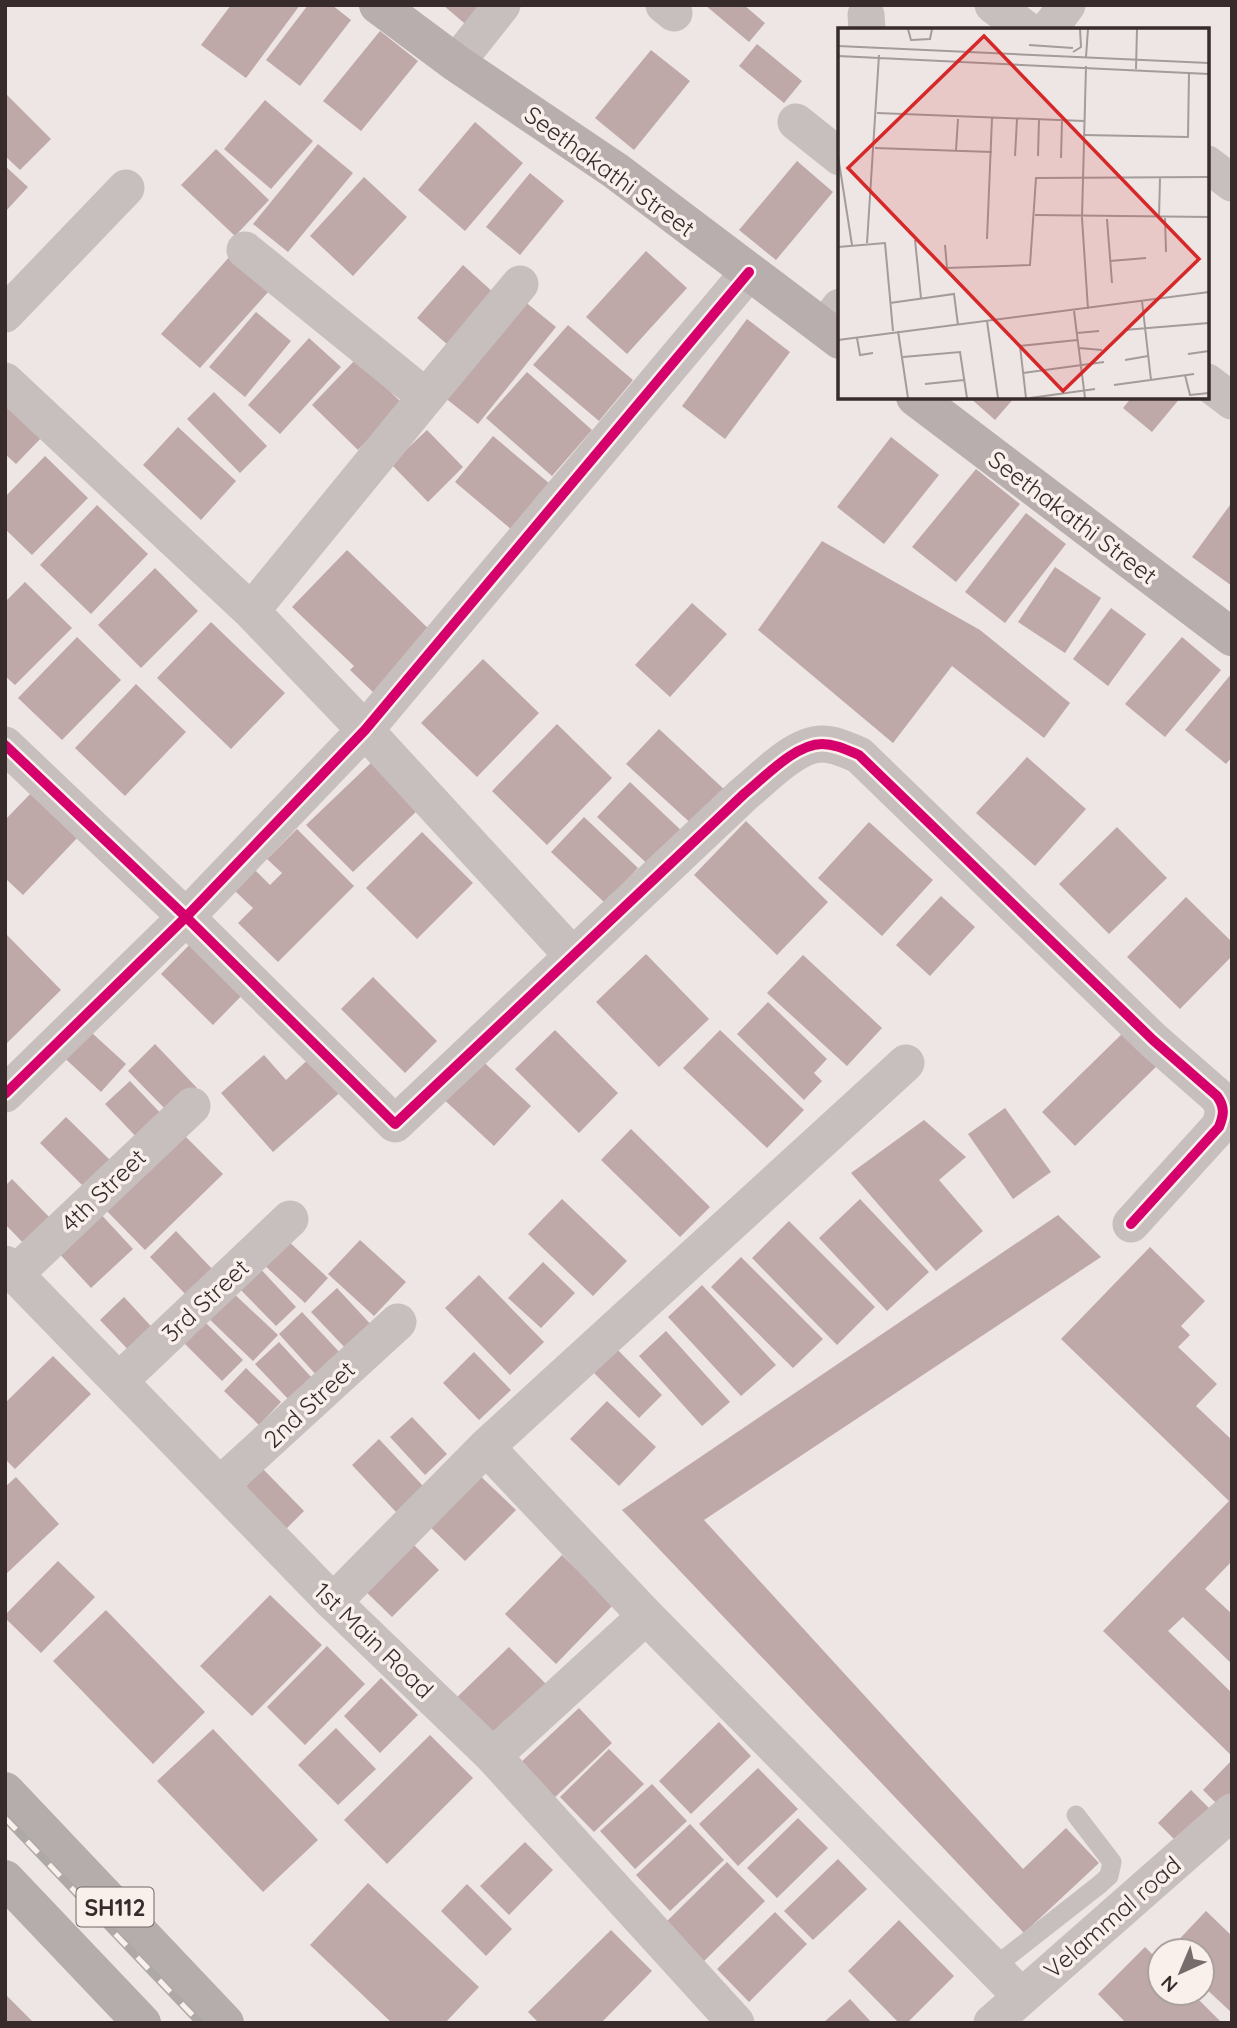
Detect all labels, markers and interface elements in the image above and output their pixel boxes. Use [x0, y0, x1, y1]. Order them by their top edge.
inset map [838, 28, 1209, 399]
street label: Seethakathi Street [519, 99, 701, 243]
street label: Seethakathi Street [983, 444, 1163, 590]
street label: 4th Street [54, 1142, 152, 1238]
street label: 3rd Street [155, 1252, 255, 1348]
street label: 2nd Street [257, 1354, 361, 1454]
street label: 1st Main Road [308, 1576, 440, 1704]
street label: Velammal road [1037, 1849, 1187, 1985]
road number: SH112 [76, 1888, 154, 1926]
north arrow [1146, 1937, 1216, 2007]
text: N [1156, 1971, 1183, 1998]

